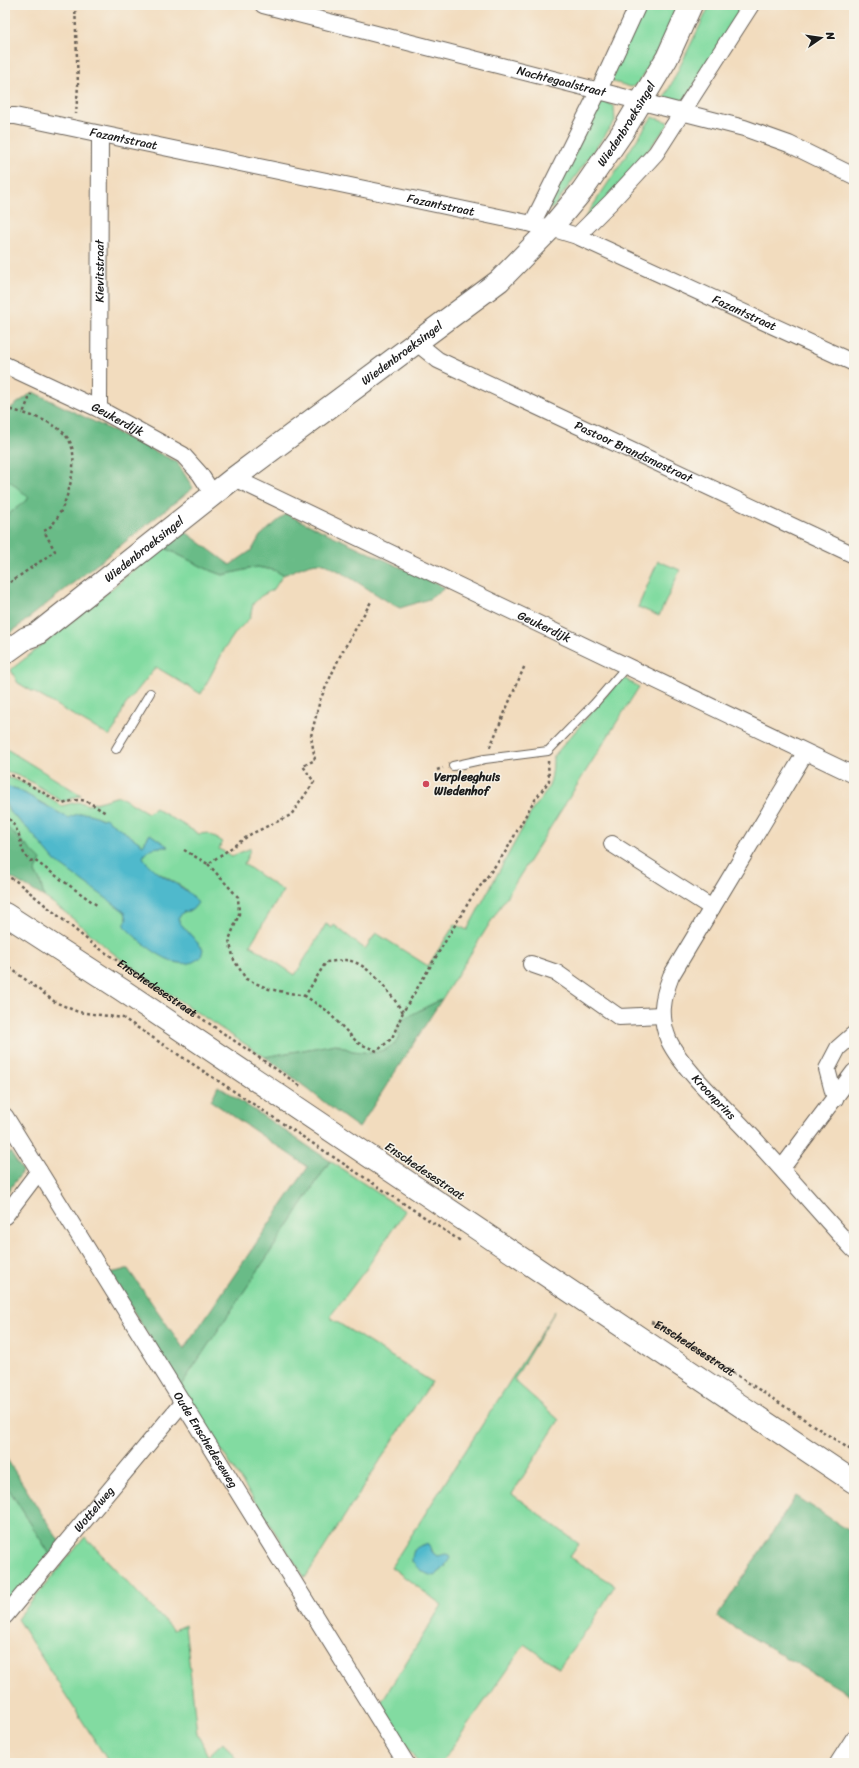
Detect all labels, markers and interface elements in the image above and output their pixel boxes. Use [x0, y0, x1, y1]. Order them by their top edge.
north arrow [801, 18, 841, 58]
text: N [820, 29, 840, 42]
street label: Nachtegaalstraat [514, 59, 609, 104]
street label: Wiedenbroeksingel [591, 76, 662, 171]
street label: Fazantstraat [88, 121, 159, 156]
street label: Fazantstraat [405, 187, 477, 223]
street label: Kievitstraat [88, 238, 111, 303]
street label: Fazantstraat [709, 288, 780, 337]
street label: Wiedenbroeksingel [356, 315, 448, 391]
street label: Geukerdijk [88, 396, 148, 443]
street label: Pastoor Brandsmastraat [571, 414, 697, 489]
street label: Wiedenbroeksingel [99, 510, 190, 588]
street label: Geukerdijk [514, 604, 575, 649]
place label: Verpleeghuis Wiedenhof [434, 766, 501, 802]
marker: Verpleeghuis Wiedenhof [421, 779, 431, 789]
street label: Enschedesestraat [113, 953, 202, 1023]
street label: Kroonprins [686, 1069, 742, 1125]
street label: Enschedesestraat [380, 1136, 470, 1206]
street label: Enschedesestraat [651, 1314, 740, 1382]
street label: Oude Enschedeseweg [167, 1387, 244, 1493]
street label: Wottelweg [68, 1481, 120, 1537]

